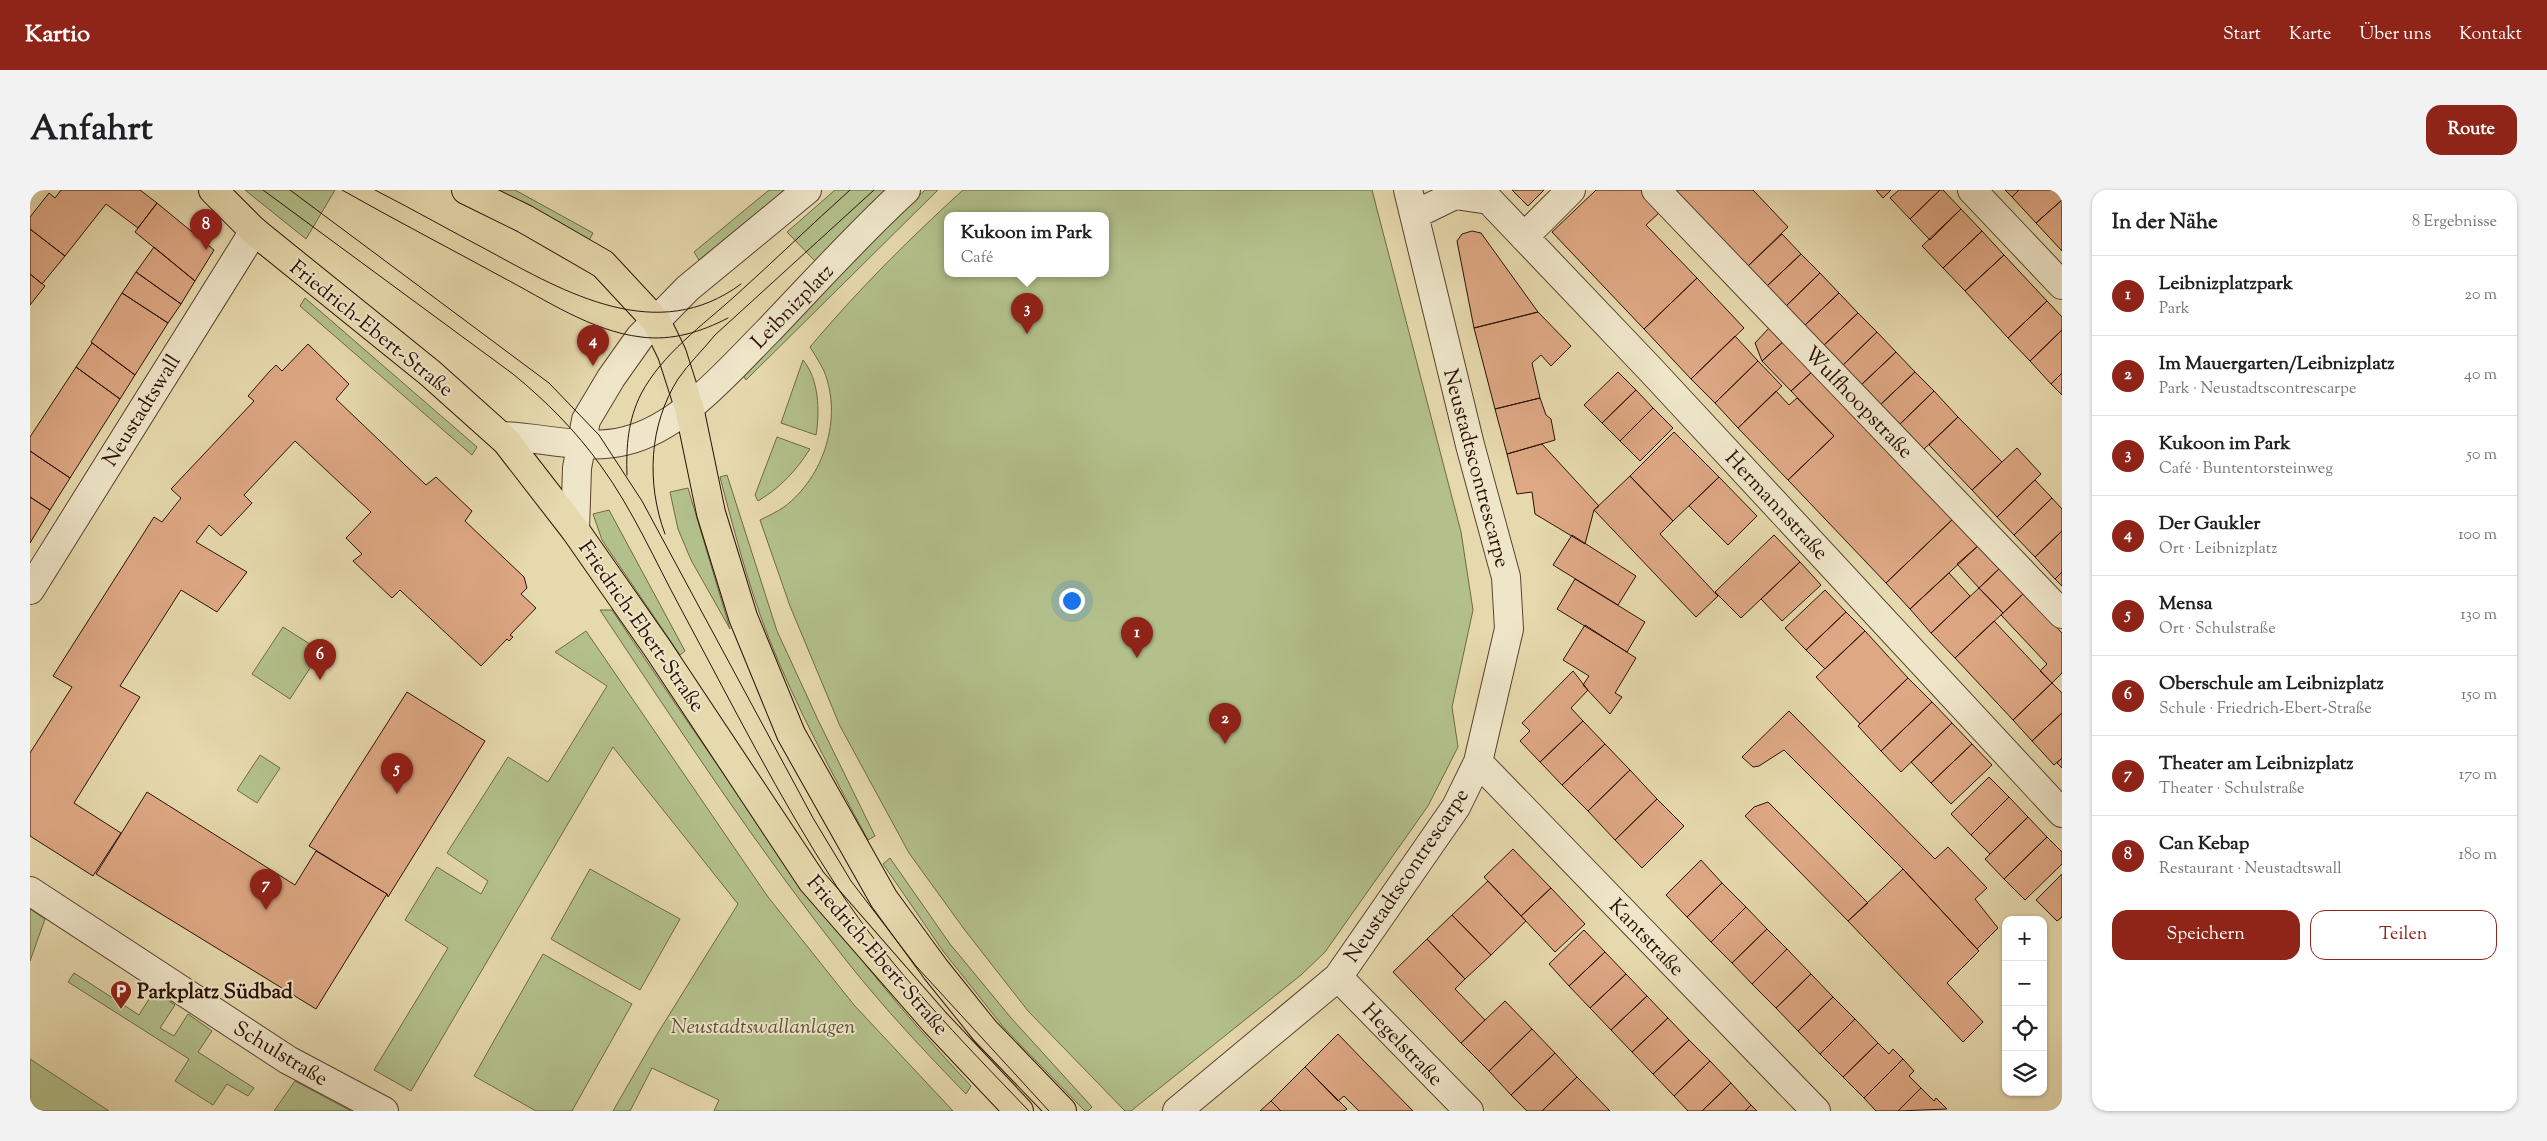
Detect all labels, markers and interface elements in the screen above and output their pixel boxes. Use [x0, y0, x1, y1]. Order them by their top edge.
text: Kartio [25, 18, 90, 52]
text: Start [2223, 22, 2261, 48]
text: Karte [2289, 22, 2331, 48]
text: Über uns [2359, 22, 2431, 48]
text: Kontakt [2459, 22, 2522, 48]
text: Anfahrt [30, 105, 153, 156]
button: Route [2426, 105, 2517, 155]
text: In der Nähe [2112, 208, 2218, 238]
pin: 8 [190, 209, 222, 250]
text: 8 Ergebnisse [2412, 211, 2497, 234]
popup [944, 212, 1109, 277]
text: Kukoon im Park [961, 220, 1092, 247]
text: Café [961, 247, 993, 270]
street label: Friedrich-Ebert-Straße [282, 254, 459, 405]
street label: Leibnizplatz [745, 258, 842, 357]
text: Leibnizplatzpark [2159, 271, 2293, 298]
text: 1 [2125, 284, 2131, 307]
text: 20 m [2464, 284, 2497, 307]
pin: 3 [1011, 293, 1043, 334]
text: Park [2159, 298, 2190, 321]
pin: 4 [577, 325, 609, 366]
street label: Wulfhoopstraße [1796, 340, 1919, 466]
street label: Neustadtswall [96, 349, 189, 473]
text: Im Mauergarten/Leibnizplatz [2159, 351, 2394, 378]
text: 2 [2124, 364, 2132, 387]
text: 40 m [2464, 364, 2497, 387]
street label: Neustadtscontrescarpe [1434, 366, 1516, 571]
text: Park · Neustadtscontrescarpe [2159, 378, 2356, 401]
text: Kukoon im Park [2159, 431, 2291, 458]
text: 3 [2125, 444, 2131, 467]
text: 50 m [2466, 444, 2497, 467]
street label: Hermannstraße [1717, 445, 1834, 568]
text: Café · Buntentorsteinweg [2159, 458, 2333, 481]
text: Der Gaukler [2159, 511, 2261, 538]
text: 4 [2124, 524, 2132, 547]
text: 100 m [2458, 524, 2497, 547]
street label: Friedrich-Ebert-Straße [570, 535, 711, 719]
text: Ort · Leibnizplatz [2159, 538, 2277, 561]
your location [1059, 588, 1085, 614]
text: Mensa [2159, 591, 2213, 618]
text: 5 [2125, 604, 2131, 627]
text: 130 m [2460, 604, 2497, 627]
pin: 1 [1121, 617, 1153, 658]
text: Ort · Schulstraße [2159, 618, 2276, 641]
pin: 6 [304, 639, 336, 680]
text: Oberschule am Leibnizplatz [2159, 671, 2384, 698]
text: 6 [2124, 684, 2132, 707]
text: 150 m [2461, 684, 2497, 707]
text: Schule · Friedrich-Ebert-Straße [2159, 698, 2372, 721]
pin: 2 [1209, 703, 1241, 744]
text: Theater am Leibnizplatz [2159, 751, 2354, 778]
pin: 5 [381, 753, 413, 794]
text: 7 [2124, 764, 2132, 787]
text: 170 m [2459, 764, 2497, 787]
text: Theater · Schulstraße [2159, 778, 2305, 801]
street label: Neustadtscontrescarpe [1338, 783, 1477, 969]
text: Can Kebap [2159, 831, 2249, 858]
text: 8 [2124, 844, 2132, 867]
text: 180 m [2458, 844, 2497, 867]
text: Restaurant · Neustadtswall [2159, 858, 2342, 881]
pin: 7 [250, 869, 282, 910]
street label: Friedrich-Ebert-Straße [798, 870, 955, 1043]
street label: Kantstraße [1601, 893, 1690, 984]
button: Speichern [2112, 910, 2300, 960]
button: Teilen [2310, 910, 2497, 960]
map controls [2002, 916, 2047, 1096]
button: + [2002, 916, 2047, 961]
button: − [2002, 961, 2047, 1006]
place label: Parkplatz Südbad [137, 978, 293, 1008]
parking icon: Parkplatz Südbad [109, 979, 133, 1010]
street label: Hegelstraße [1354, 997, 1449, 1094]
button: locate [2002, 1006, 2047, 1051]
park label: Neustadtswallanlagen [671, 1013, 855, 1043]
street label: Schulstraße [227, 1015, 333, 1095]
button: layers [2002, 1051, 2047, 1096]

